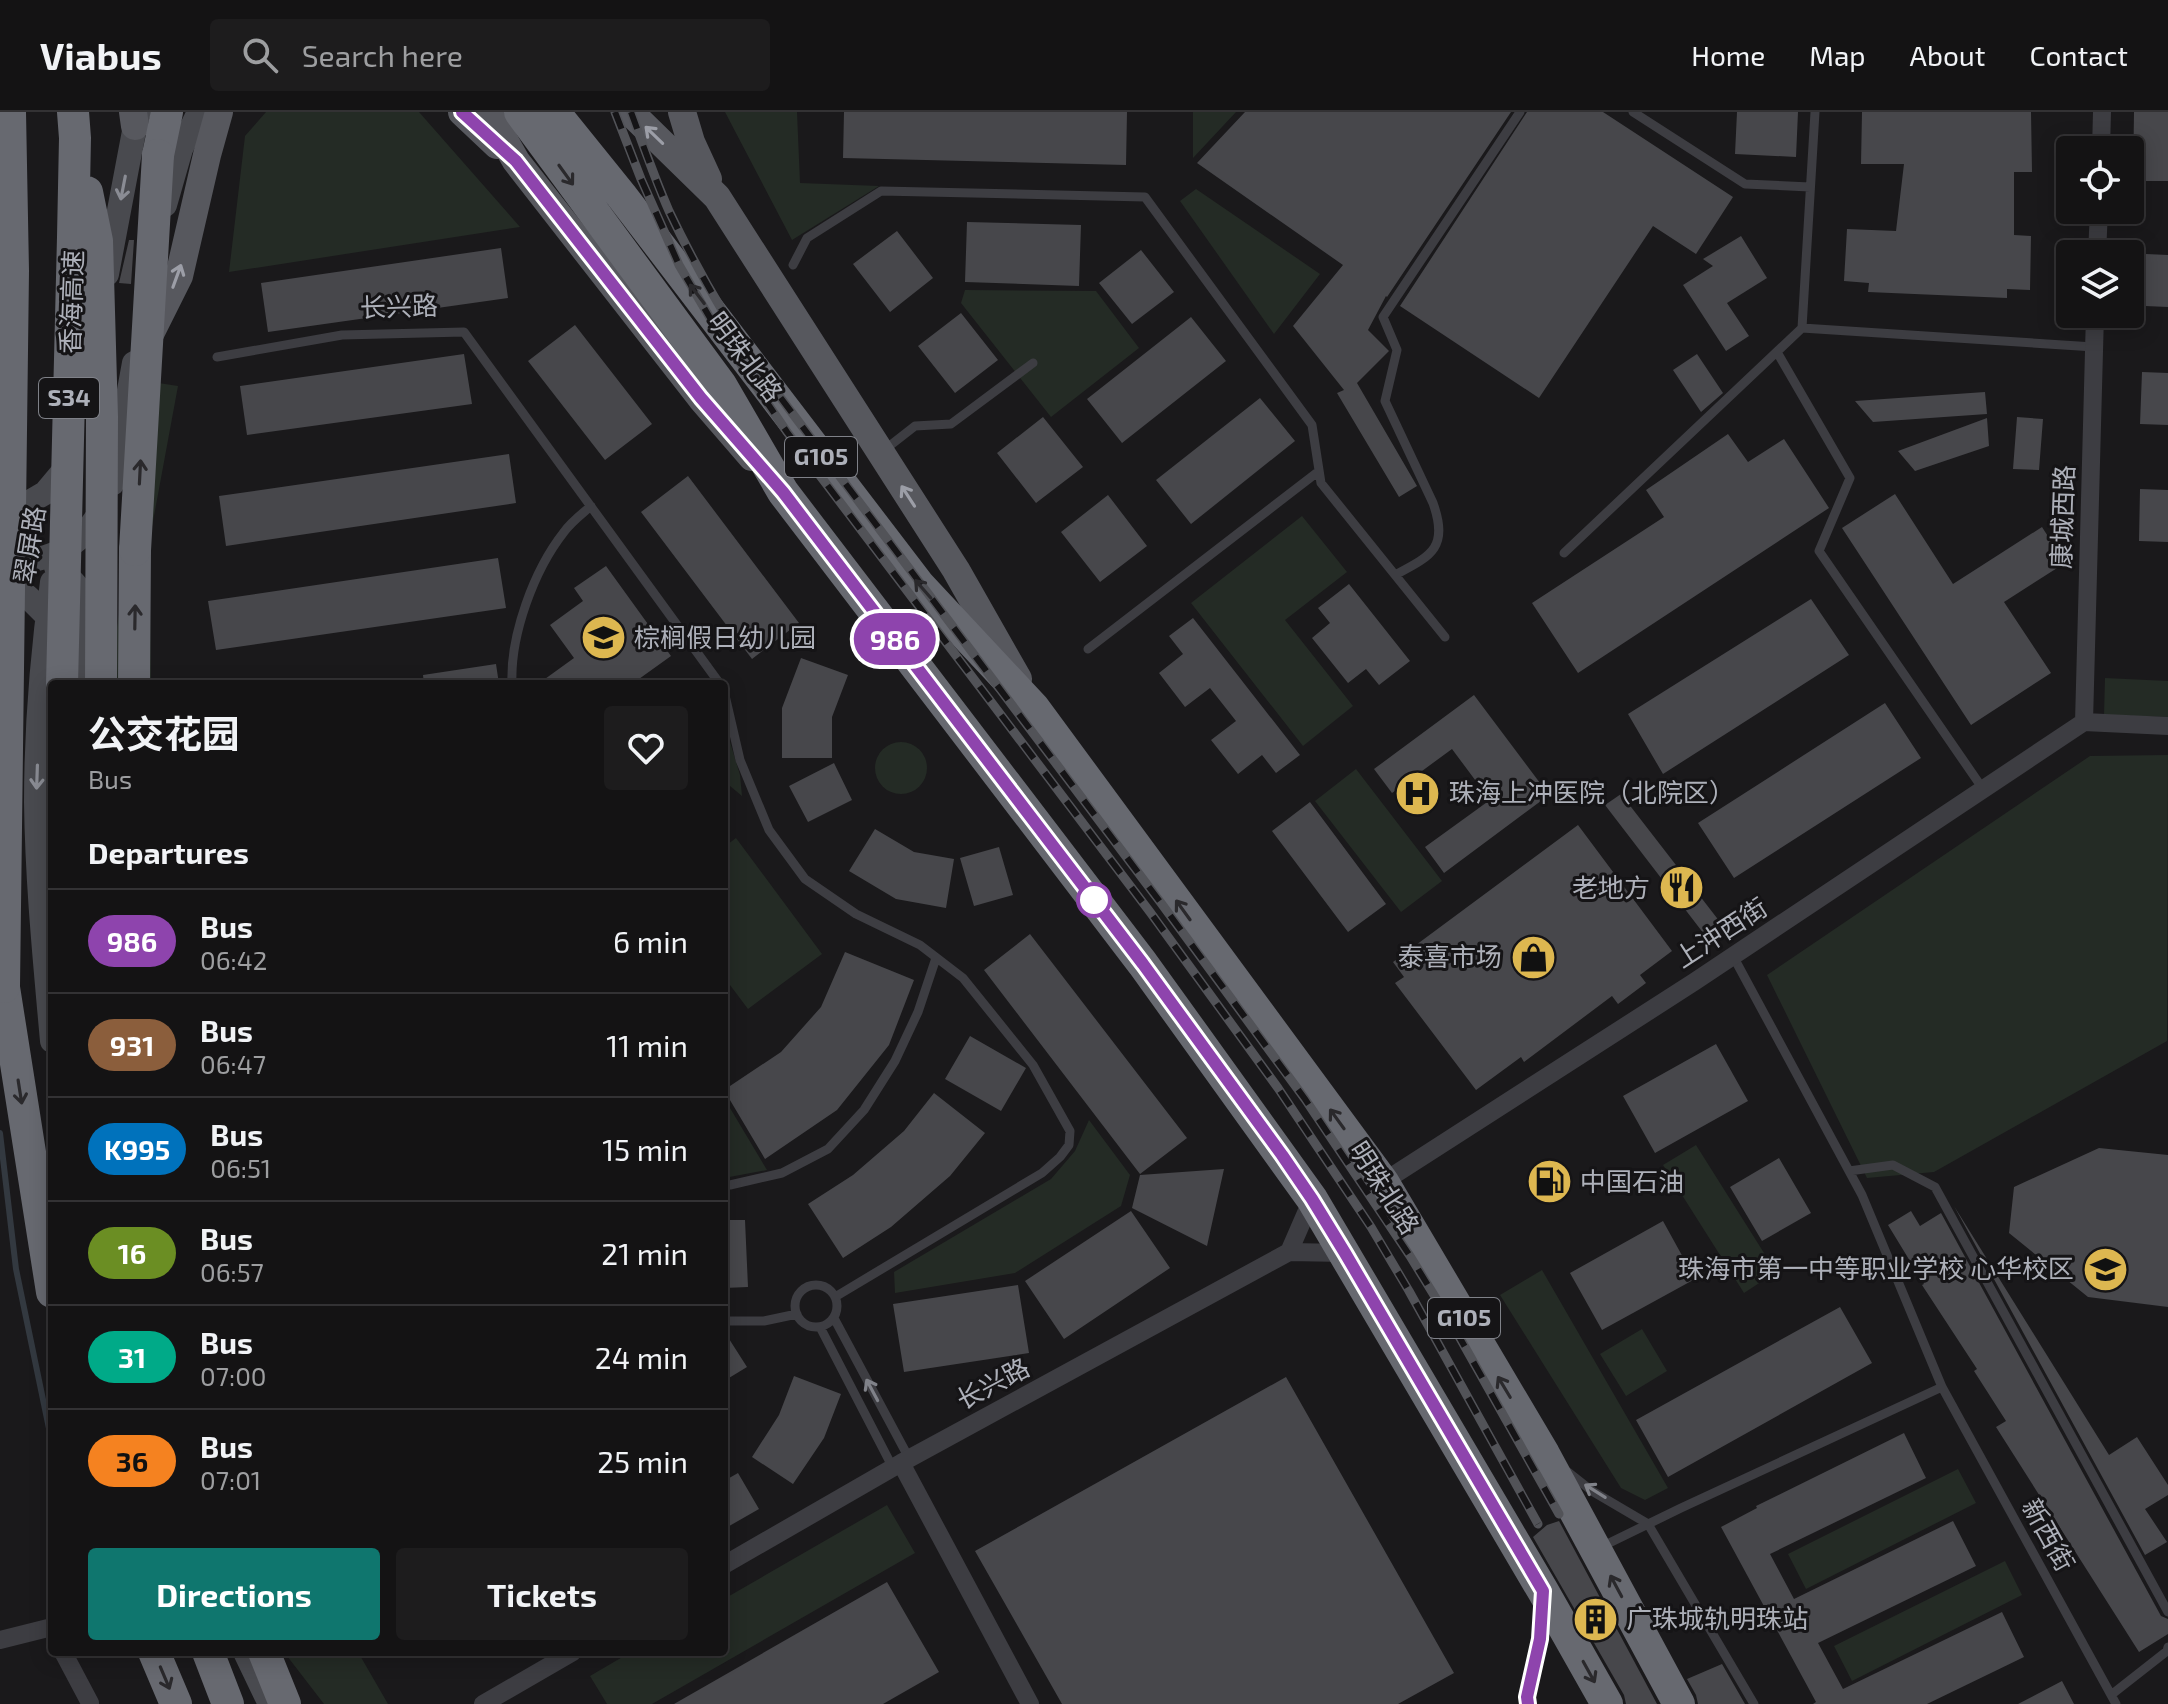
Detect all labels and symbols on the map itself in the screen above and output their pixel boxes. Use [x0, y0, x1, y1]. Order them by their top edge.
one-way arrow [644, 125, 664, 144]
one-way arrow [557, 164, 574, 185]
one-way arrow [115, 175, 130, 200]
street label: 香海高速 [53, 249, 88, 354]
one-way arrow [171, 264, 185, 289]
one-way arrow [688, 284, 705, 305]
street label: 长兴路 [359, 289, 438, 322]
street label: 明珠北路 [703, 305, 790, 407]
road number: S34 [39, 378, 99, 418]
road number: G105 [785, 437, 857, 477]
one-way arrow [133, 459, 148, 486]
street label: 康城西路 [2044, 464, 2079, 569]
one-way arrow [900, 486, 917, 508]
street label: 翠屏路 [7, 504, 50, 586]
one-way arrow [915, 580, 933, 600]
one-way arrow [127, 604, 143, 631]
line badge: 986 [849, 613, 941, 665]
school or university icon: 棕榈假日幼儿园 [579, 614, 627, 662]
place label: 棕榈假日幼儿园 [634, 621, 816, 652]
one-way arrow [29, 763, 45, 790]
hospital icon: 珠海上冲医院（北院区） [1394, 769, 1442, 817]
place label: 珠海上冲医院（北院区） [1449, 776, 1735, 807]
restaurant icon: 老地方 [1657, 864, 1705, 912]
place label: 老地方 [1572, 871, 1650, 902]
unlabelled marker [1077, 883, 1111, 917]
street label: 上沖西街 [1668, 890, 1772, 973]
one-way arrow [1174, 899, 1191, 921]
shop icon: 泰喜市场 [1509, 933, 1557, 981]
place label: 泰喜市场 [1398, 940, 1502, 971]
one-way arrow [13, 1078, 28, 1104]
one-way arrow [1329, 1109, 1346, 1130]
street label: 明珠北路 [1344, 1135, 1427, 1239]
fuel station icon: 中国石油 [1525, 1158, 1573, 1206]
place label: 中国石油 [1580, 1165, 1684, 1196]
school or university icon: 珠海市第一中等职业学校 心华校区 [2081, 1245, 2129, 1293]
place label: 珠海市第一中等职业学校 心华校区 [1678, 1252, 2074, 1283]
road number: G105 [1428, 1298, 1500, 1338]
street label: 长兴路 [951, 1351, 1034, 1415]
one-way arrow [1496, 1376, 1512, 1399]
one-way arrow [864, 1378, 880, 1402]
one-way arrow [1584, 1483, 1606, 1500]
street label: 新西街 [2017, 1493, 2082, 1576]
one-way arrow [1607, 1575, 1623, 1598]
building icon: 广珠城轨明珠站 [1571, 1595, 1619, 1643]
place label: 广珠城轨明珠站 [1626, 1602, 1808, 1633]
one-way arrow [1581, 1660, 1597, 1683]
one-way arrow [159, 1665, 173, 1690]

